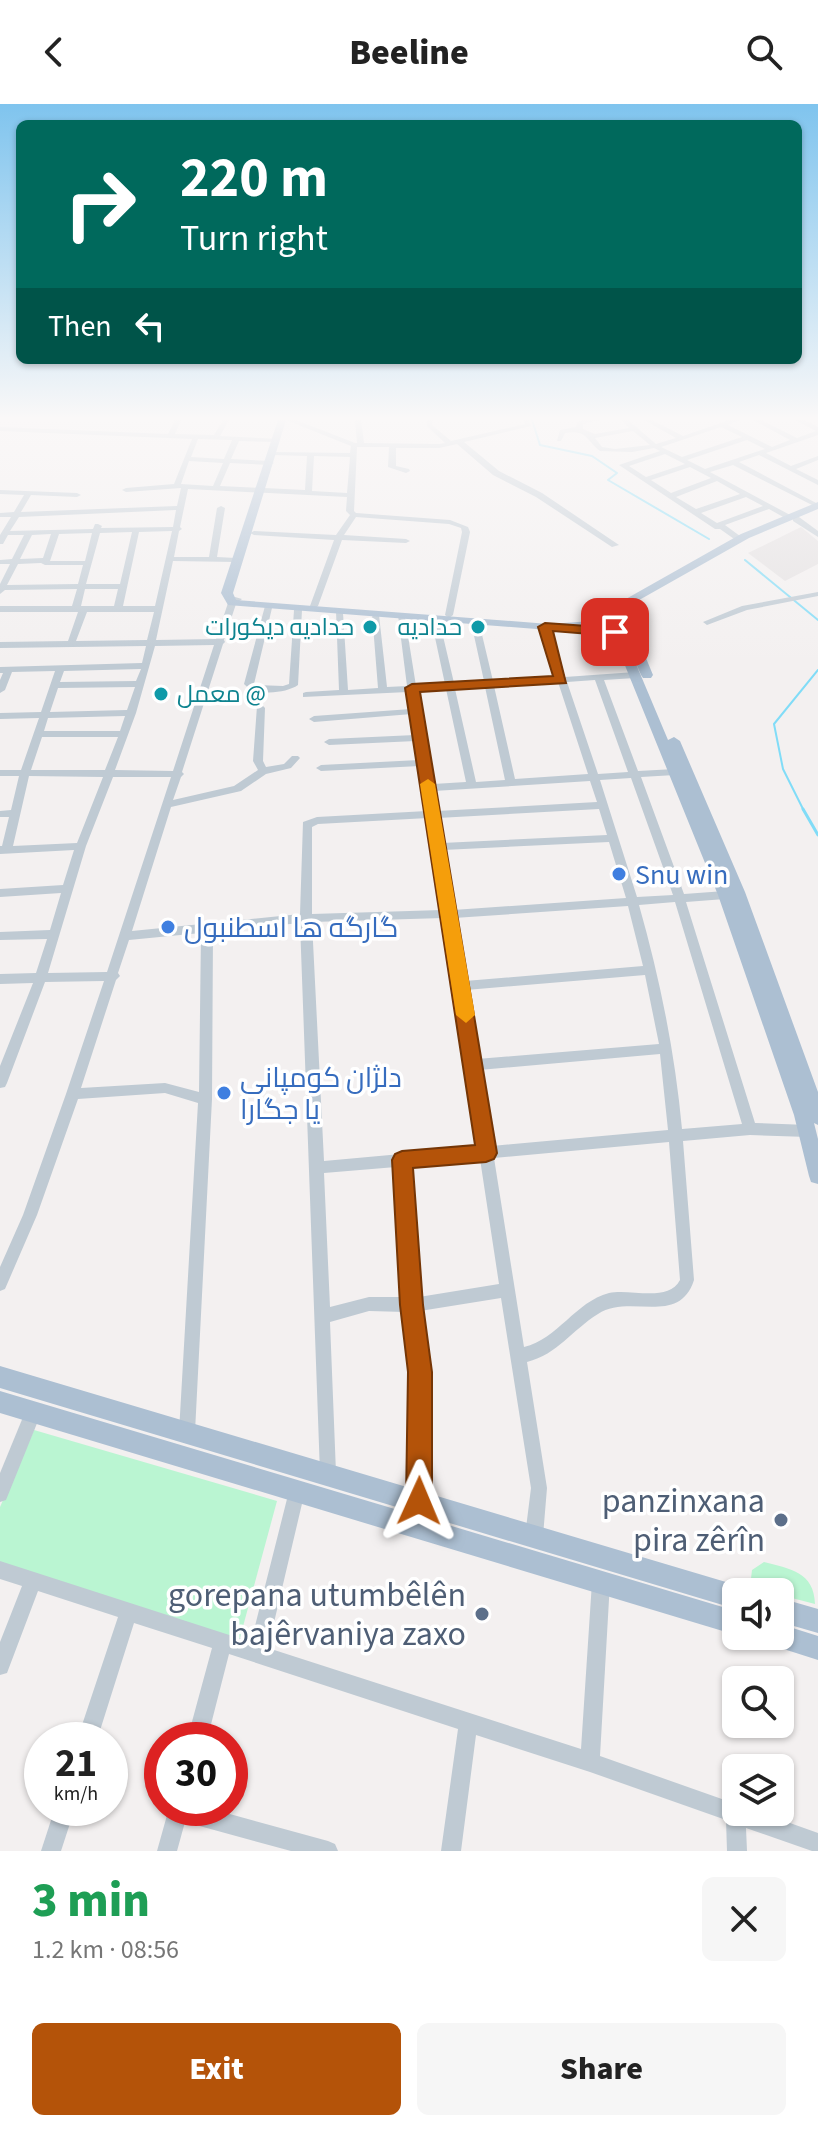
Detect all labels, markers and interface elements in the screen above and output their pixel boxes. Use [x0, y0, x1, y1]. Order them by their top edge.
text: Beeline [349, 27, 469, 78]
icon: back [32, 30, 76, 74]
icon: search [742, 30, 786, 74]
text: 220 m [180, 139, 328, 218]
icon: right [48, 152, 152, 256]
text: Turn right [180, 213, 328, 264]
icon: left [128, 304, 172, 348]
text: Then [48, 305, 112, 348]
pin [581, 598, 649, 666]
place label: حداديه ديكورات [205, 610, 354, 645]
place label: حداديه [398, 610, 462, 645]
icon: arrive [593, 610, 637, 654]
marker: حداديه ديكورات [361, 618, 379, 636]
marker: حداديه [469, 618, 487, 636]
place label: معمل @ [177, 677, 266, 712]
marker: معمل @ [152, 685, 170, 703]
place label: Snu win [635, 855, 728, 895]
marker: Snu win [610, 865, 628, 883]
place label: گارگه ها اسطنبول [184, 908, 398, 948]
marker: گارگه ها اسطنبول [159, 918, 177, 936]
place label: دلژان کومپانی یا جگارا [240, 1058, 402, 1130]
marker: دلژان کومپانی یا جگارا [215, 1084, 233, 1102]
position arrow [377, 1459, 461, 1543]
place label: panzinxana pira zêrîn [602, 1477, 765, 1565]
marker: panzinxana pira zêrîn [772, 1511, 790, 1529]
place label: gorepana utumbêlên bajêrvaniya zaxo [168, 1571, 466, 1659]
map controls [722, 1578, 794, 1826]
button: sound [722, 1578, 794, 1650]
marker: gorepana utumbêlên bajêrvaniya zaxo [473, 1605, 491, 1623]
button: search [722, 1666, 794, 1738]
speed limit sign: 30 [144, 1722, 248, 1826]
text: 21 [55, 1735, 97, 1792]
button: layers [722, 1754, 794, 1826]
text: km/h [54, 1780, 98, 1808]
text: 3 min [32, 1867, 150, 1935]
button: close [702, 1877, 786, 1961]
text: 1.2 km · 08:56 [32, 1931, 179, 1968]
button: Exit [32, 2023, 401, 2115]
button: Share [417, 2023, 786, 2115]

